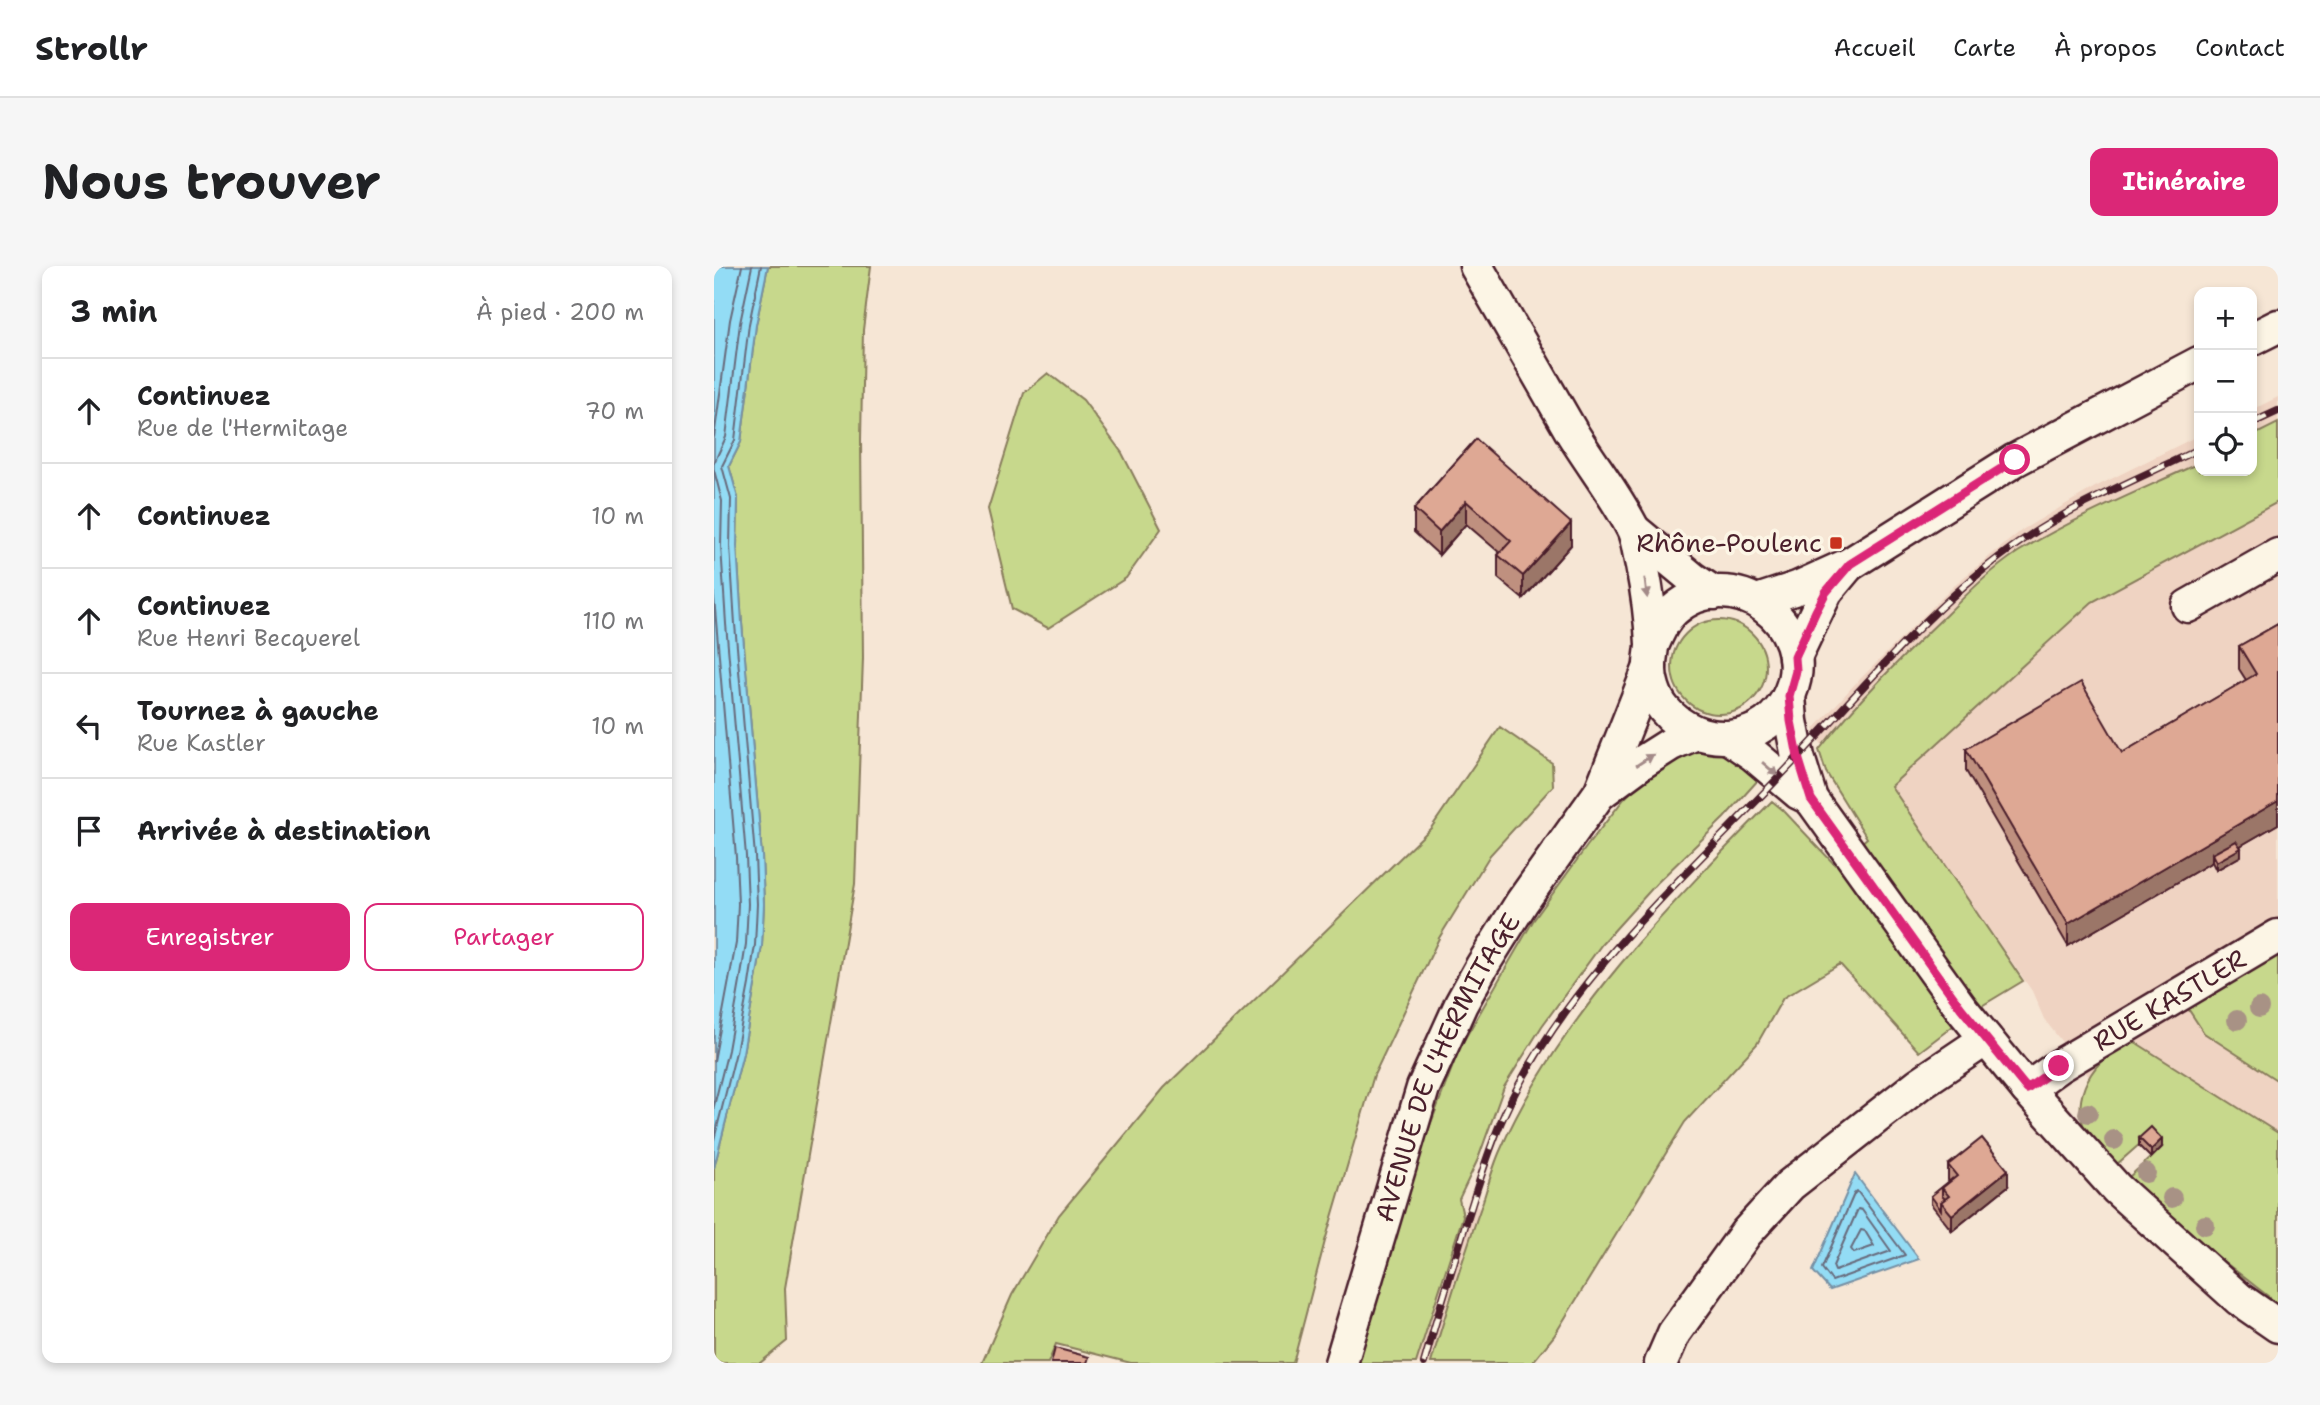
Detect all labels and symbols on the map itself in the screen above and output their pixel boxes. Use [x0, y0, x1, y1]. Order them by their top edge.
route start [1999, 444, 2030, 475]
place label: Rhône-Poulenc [1636, 525, 1822, 560]
marker: Rhône-Poulenc [1828, 535, 1844, 551]
one-way arrow [1640, 577, 1651, 599]
one-way arrow [1636, 754, 1655, 767]
one-way arrow [1762, 761, 1779, 776]
street label: AVENUE DE L'HERMITAGE [1366, 906, 1528, 1226]
street label: RUE KASTLER [2086, 941, 2252, 1059]
route end [2043, 1050, 2074, 1081]

